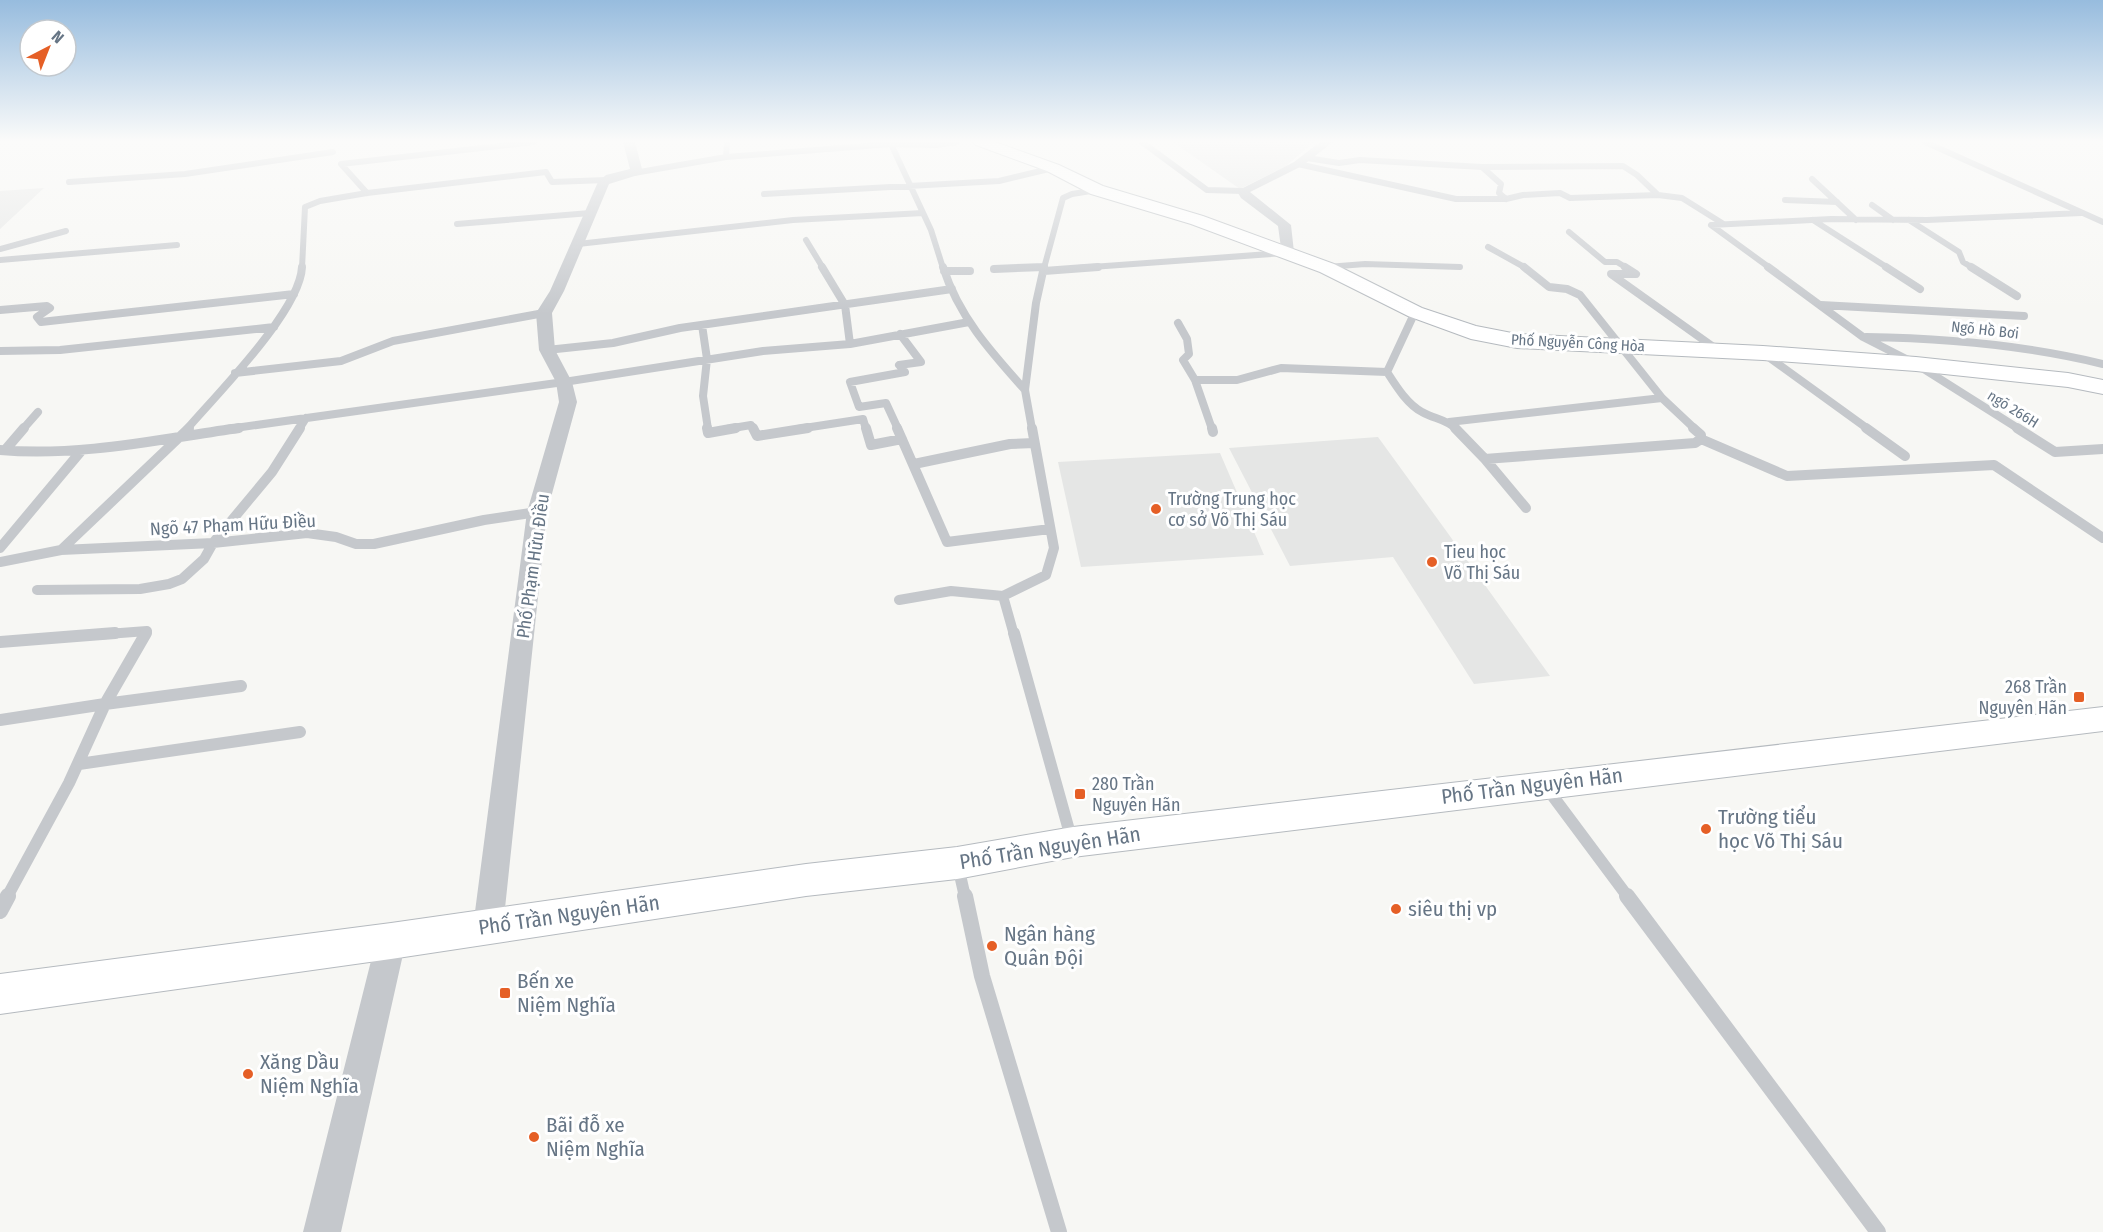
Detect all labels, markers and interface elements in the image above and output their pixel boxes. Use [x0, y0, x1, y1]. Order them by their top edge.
north arrow [18, 18, 78, 78]
text: N [48, 27, 68, 47]
street label: Ngõ Hồ Bơi [1950, 317, 2020, 343]
street label: Phố Nguyễn Công Hòa [1511, 331, 1645, 355]
street label: ngõ 266H [1984, 386, 2042, 432]
place label: Trường Trung học cơ sở Võ Thị Sáu [1168, 488, 1296, 531]
street label: Phố Phạm Hữu Điều [512, 492, 554, 640]
marker: Trường Trung học cơ sở Võ Thị Sáu [1149, 502, 1163, 516]
street label: Ngõ 47 Phạm Hữu Điều [149, 510, 317, 540]
place label: Tieu học Võ Thị Sáu [1444, 541, 1520, 584]
marker: Tieu học Võ Thị Sáu [1425, 555, 1439, 569]
place label: 268 Trần Nguyên Hãn [1979, 676, 2067, 719]
marker: 268 Trần Nguyên Hãn [2072, 690, 2086, 704]
street label: Phố Trần Nguyên Hãn [1440, 762, 1624, 810]
place label: 280 Trần Nguyên Hãn [1092, 773, 1180, 816]
marker: 280 Trần Nguyên Hãn [1073, 787, 1087, 801]
place label: Trường tiểu học Võ Thị Sáu [1718, 804, 1843, 854]
street label: Phố Trần Nguyên Hãn [958, 821, 1142, 875]
marker: Trường tiểu học Võ Thị Sáu [1699, 822, 1713, 836]
street label: Phố Trần Nguyên Hãn [477, 889, 661, 941]
place label: siêu thị vp [1408, 896, 1497, 922]
marker: siêu thị vp [1389, 902, 1403, 916]
place label: Ngân hàng Quân Đội [1004, 921, 1095, 971]
marker: Ngân hàng Quân Đội [985, 939, 999, 953]
place label: Bến xe Niệm Nghĩa [517, 968, 616, 1018]
marker: Bến xe Niệm Nghĩa [498, 986, 512, 1000]
place label: Xăng Dầu Niệm Nghĩa [260, 1049, 359, 1099]
marker: Xăng Dầu Niệm Nghĩa [241, 1067, 255, 1081]
place label: Bãi đỗ xe Niệm Nghĩa [546, 1112, 645, 1162]
marker: Bãi đỗ xe Niệm Nghĩa [527, 1130, 541, 1144]

